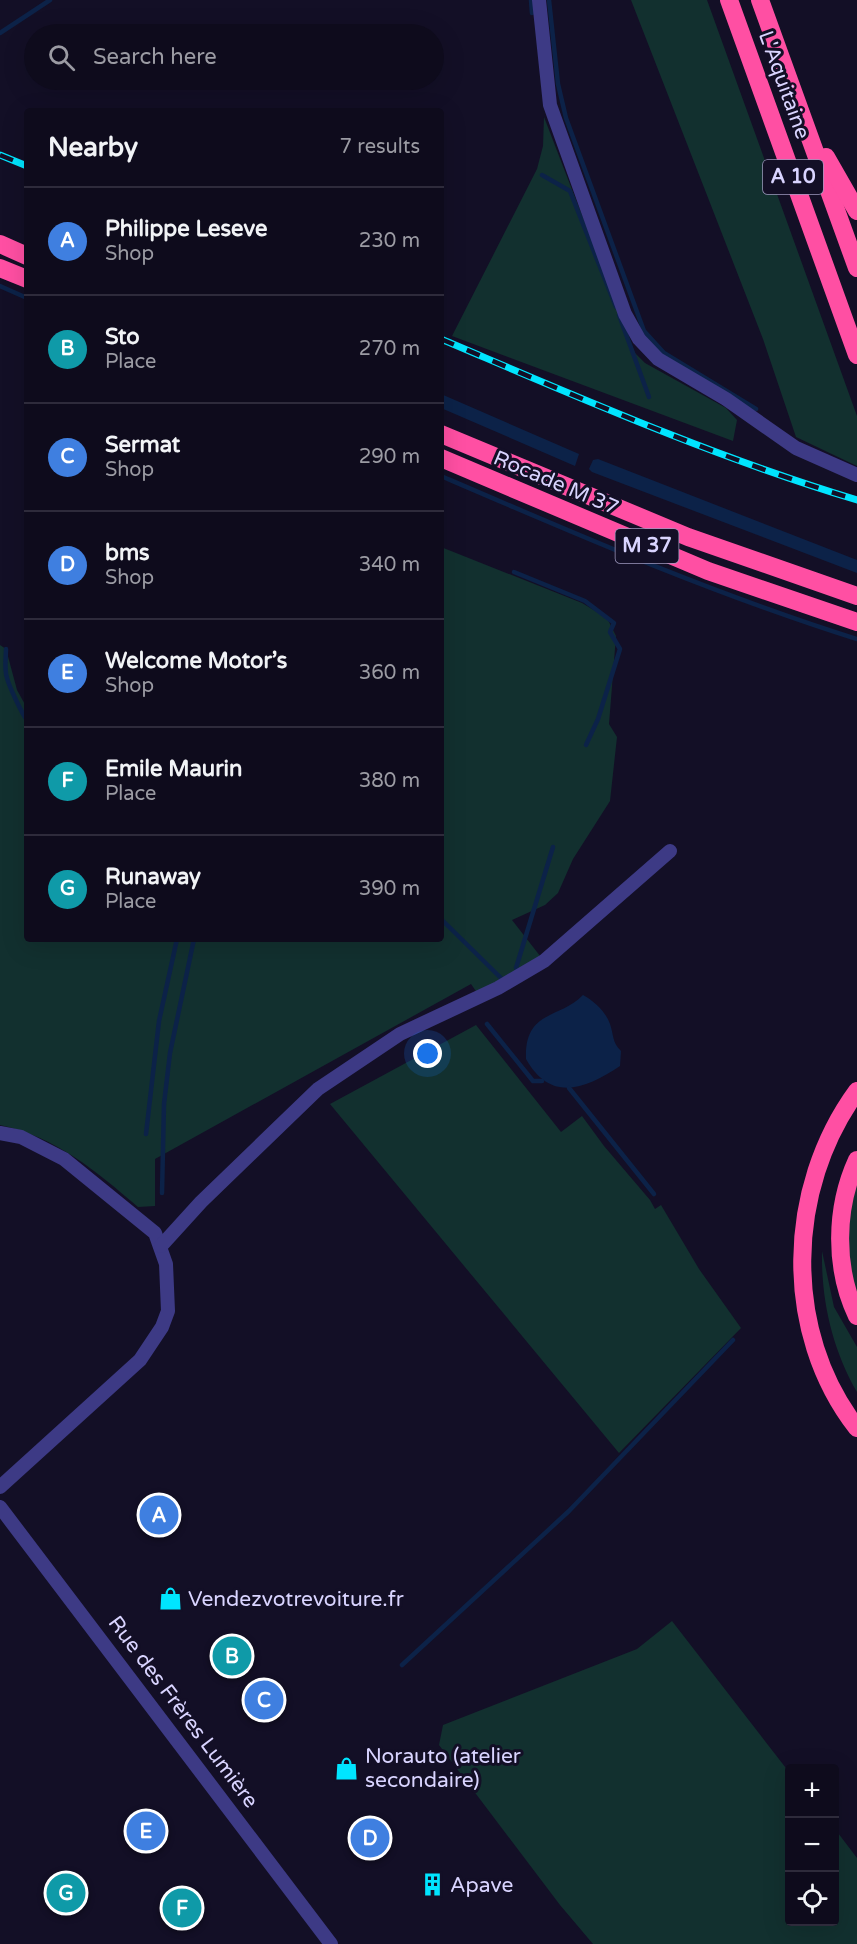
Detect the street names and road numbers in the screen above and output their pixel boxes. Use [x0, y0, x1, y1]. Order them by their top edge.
street label: L'Aquitaine [753, 28, 815, 143]
road number: A 10 [763, 160, 823, 194]
street label: Rocade M 37 [490, 445, 622, 521]
road number: M 37 [616, 529, 678, 563]
street label: Rue des Frères Lumière [103, 1611, 263, 1813]

